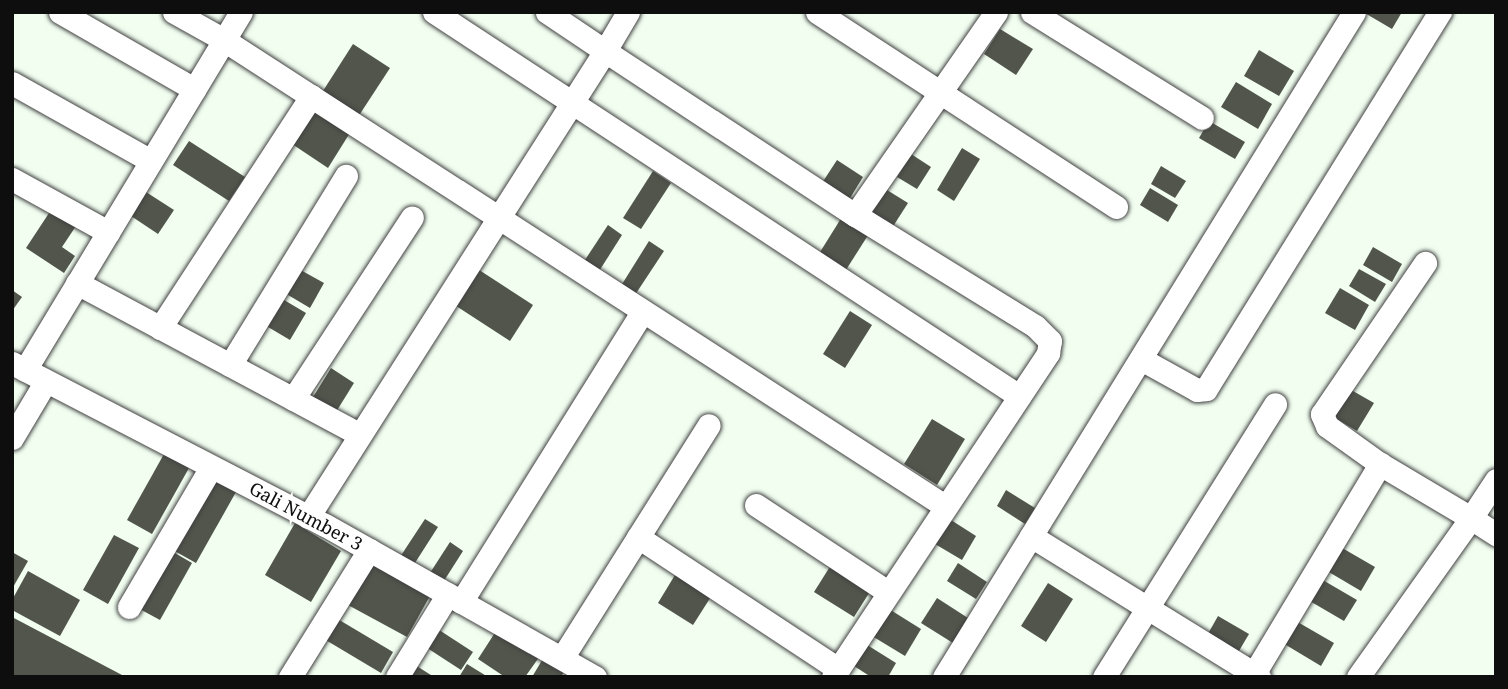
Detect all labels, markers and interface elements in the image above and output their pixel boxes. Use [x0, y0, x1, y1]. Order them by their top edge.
street label: Gali Number 3 [246, 477, 366, 555]

